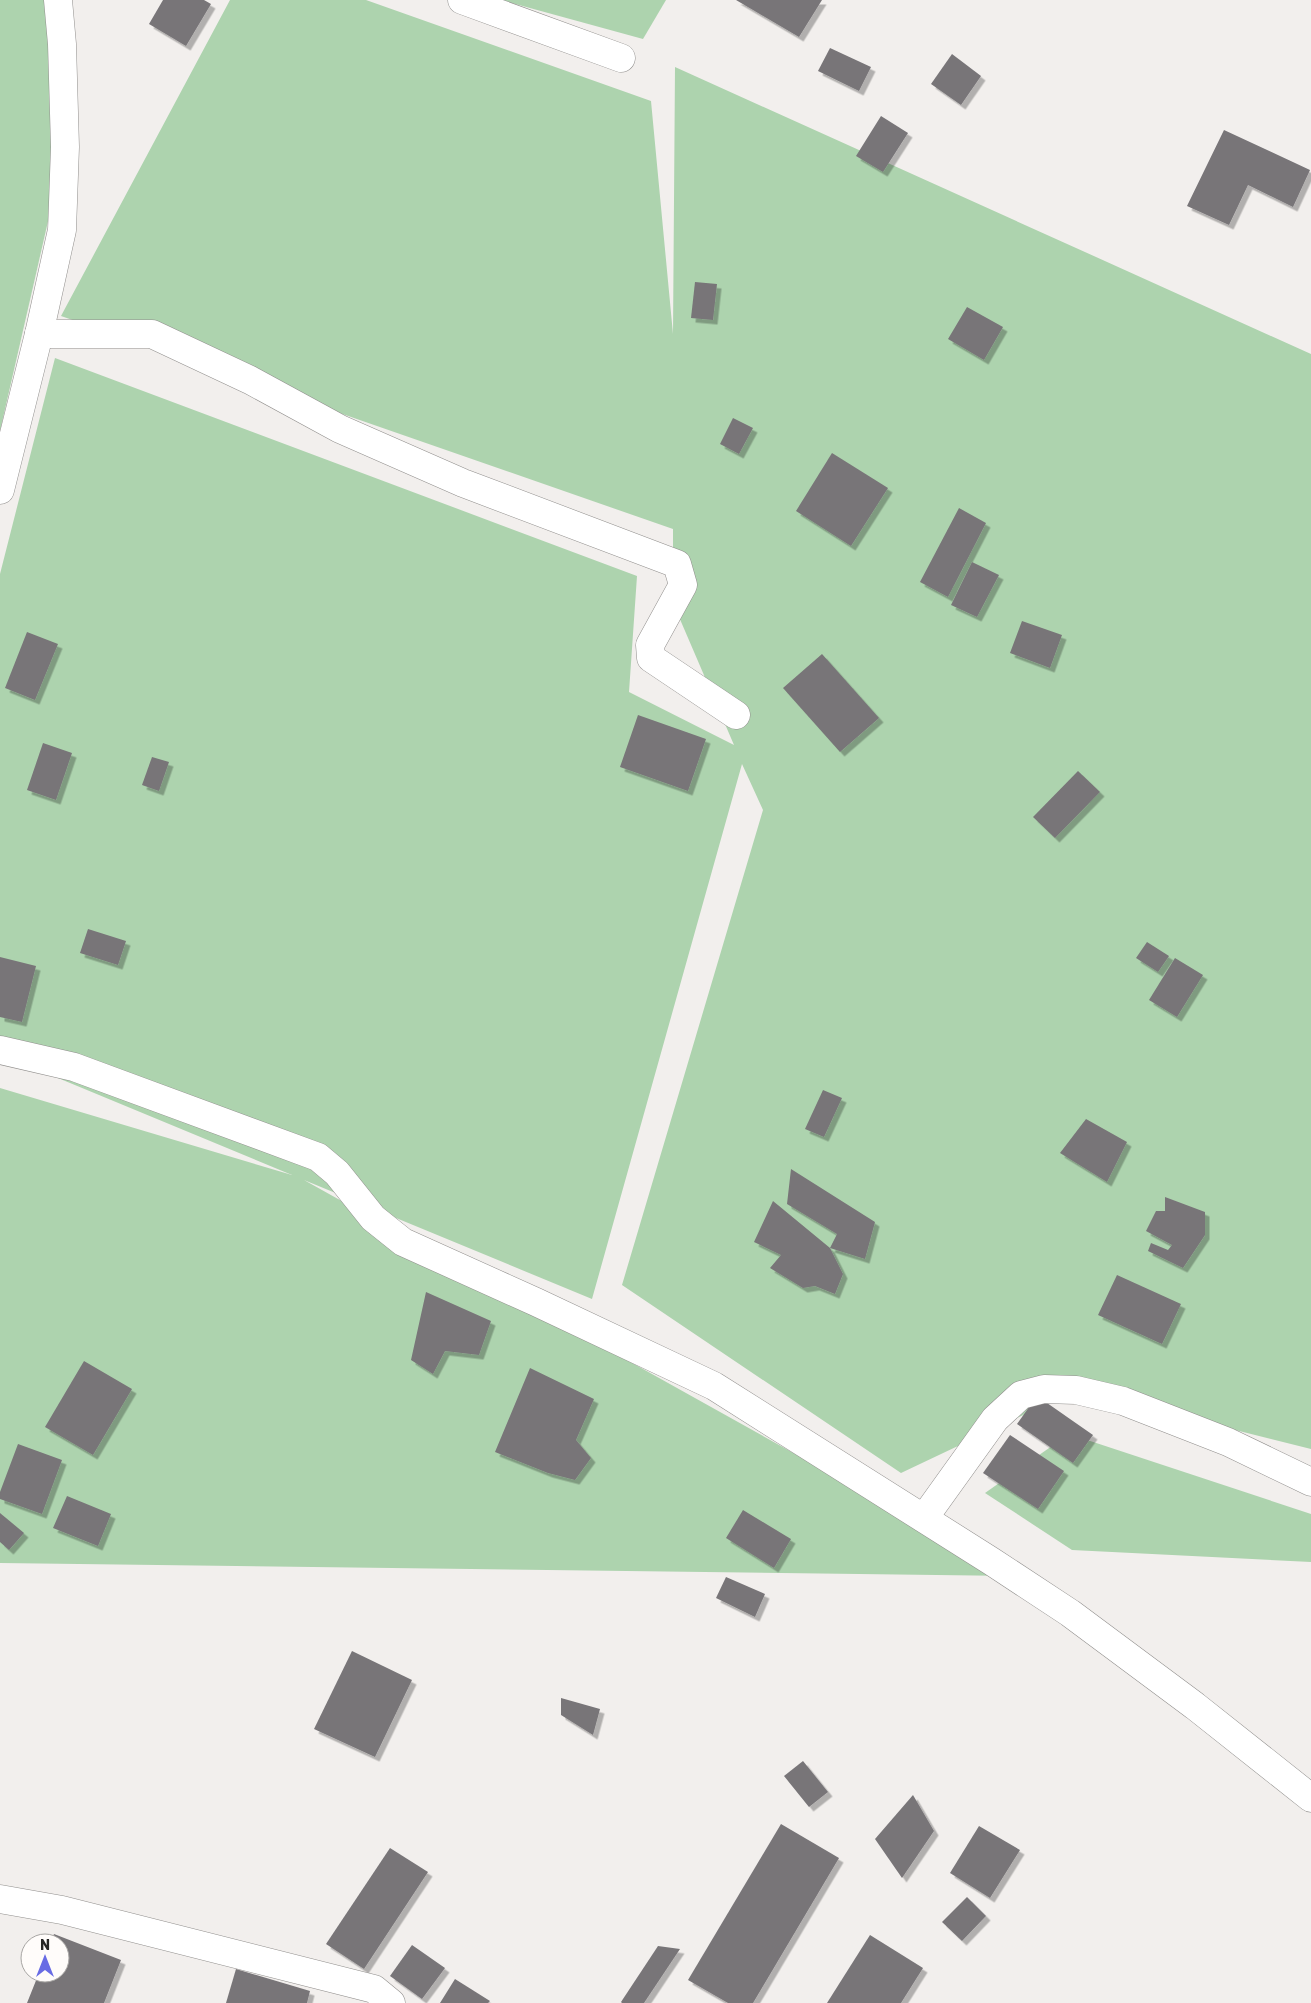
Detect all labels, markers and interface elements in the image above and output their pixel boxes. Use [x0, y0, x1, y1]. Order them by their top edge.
north arrow [20, 1933, 70, 1983]
text: N [40, 1937, 50, 1954]

